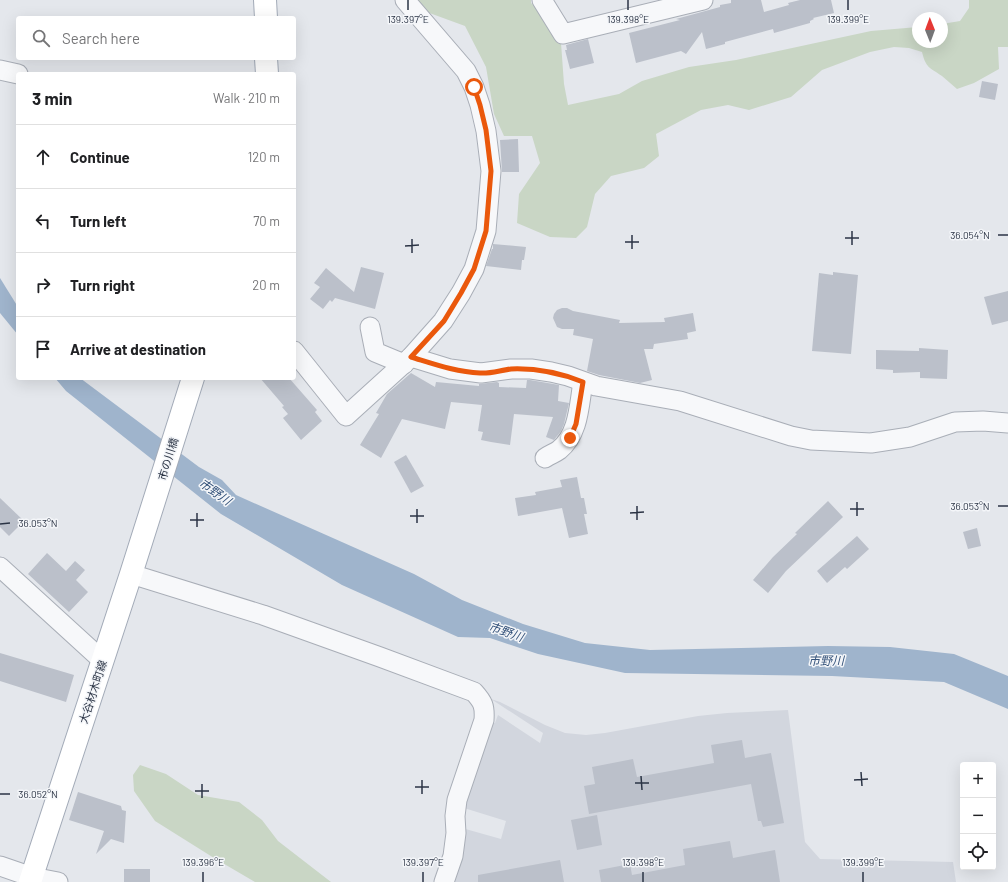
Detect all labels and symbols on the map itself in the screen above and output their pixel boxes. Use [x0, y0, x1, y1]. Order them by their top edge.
north arrow [912, 12, 948, 48]
text: 139.397°E [387, 13, 429, 25]
text: 139.398°E [607, 13, 649, 25]
text: 139.399°E [827, 13, 869, 25]
route start [465, 78, 483, 96]
text: 36.054°N [950, 229, 990, 241]
route end [561, 429, 579, 447]
street label: 市の川橋 [155, 436, 180, 482]
water label: 市野川 [197, 475, 236, 508]
text: 36.053°N [950, 500, 990, 512]
text: 36.053°N [18, 517, 58, 529]
water label: 市野川 [487, 619, 528, 644]
water label: 市野川 [808, 653, 846, 667]
street label: 大谷材木町線 [76, 658, 109, 725]
text: 36.052°N [18, 788, 58, 800]
text: 139.396°E [182, 856, 224, 868]
text: 139.397°E [402, 856, 444, 868]
text: 139.398°E [622, 856, 664, 868]
text: 139.399°E [842, 856, 884, 868]

